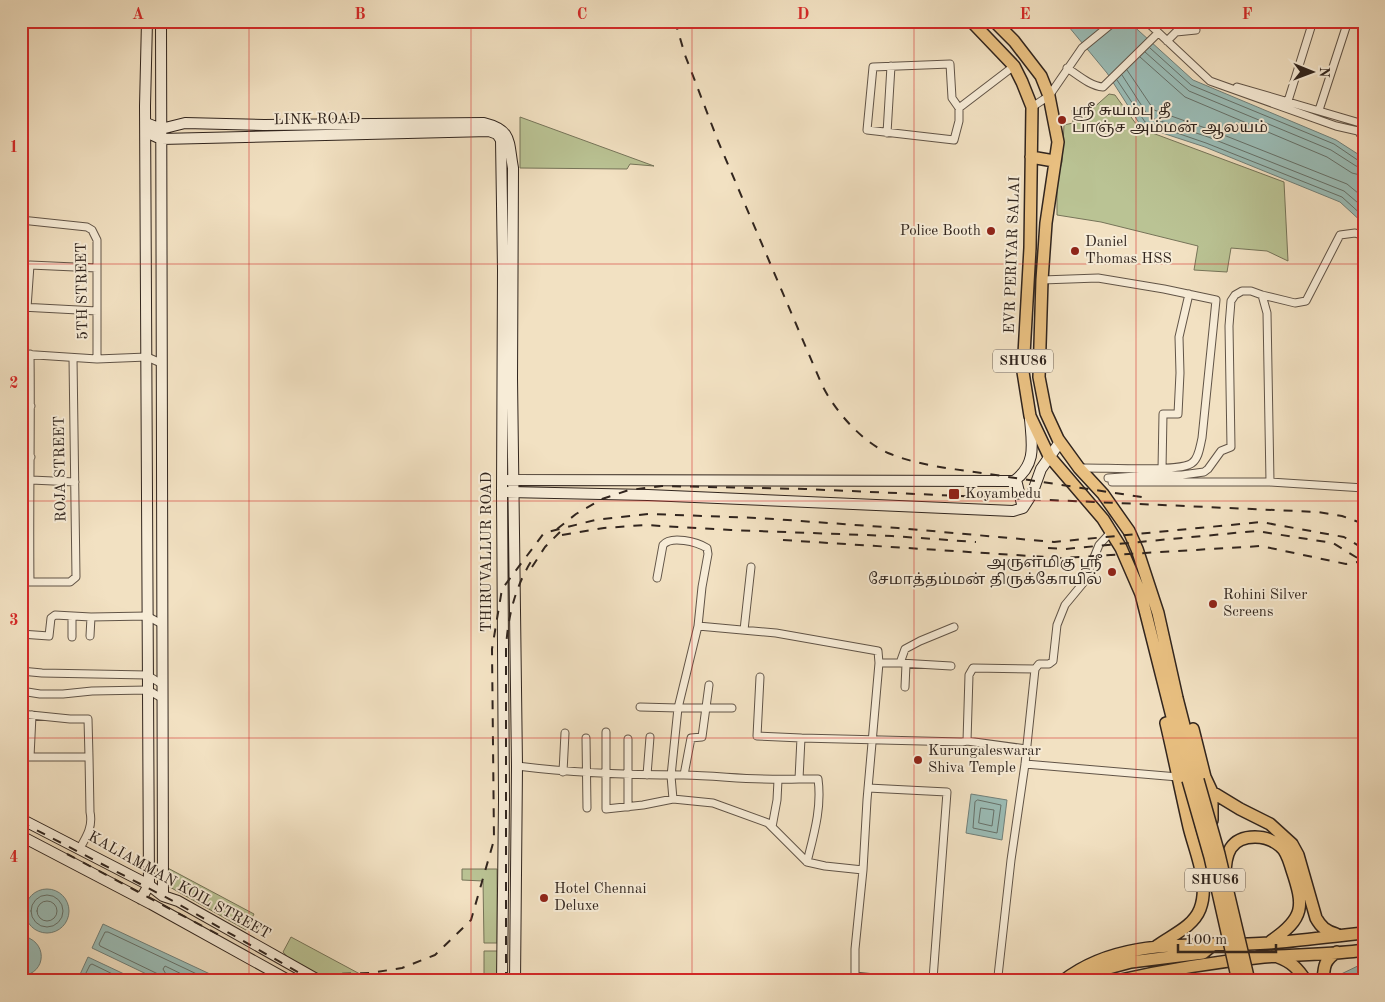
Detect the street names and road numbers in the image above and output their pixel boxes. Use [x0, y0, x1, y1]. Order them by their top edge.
street label: LINK ROAD [274, 112, 360, 128]
street label: EVR PERIYAR SALAI [1003, 176, 1023, 334]
street label: 5TH STREET [75, 242, 91, 340]
road number: SHU86 [993, 350, 1053, 372]
street label: ROJA STREET [53, 416, 69, 522]
street label: THIRUVALLUR ROAD [480, 472, 495, 632]
street label: KALIAMMAN KOIL STREET [85, 829, 273, 943]
road number: SHU86 [1185, 868, 1245, 892]

